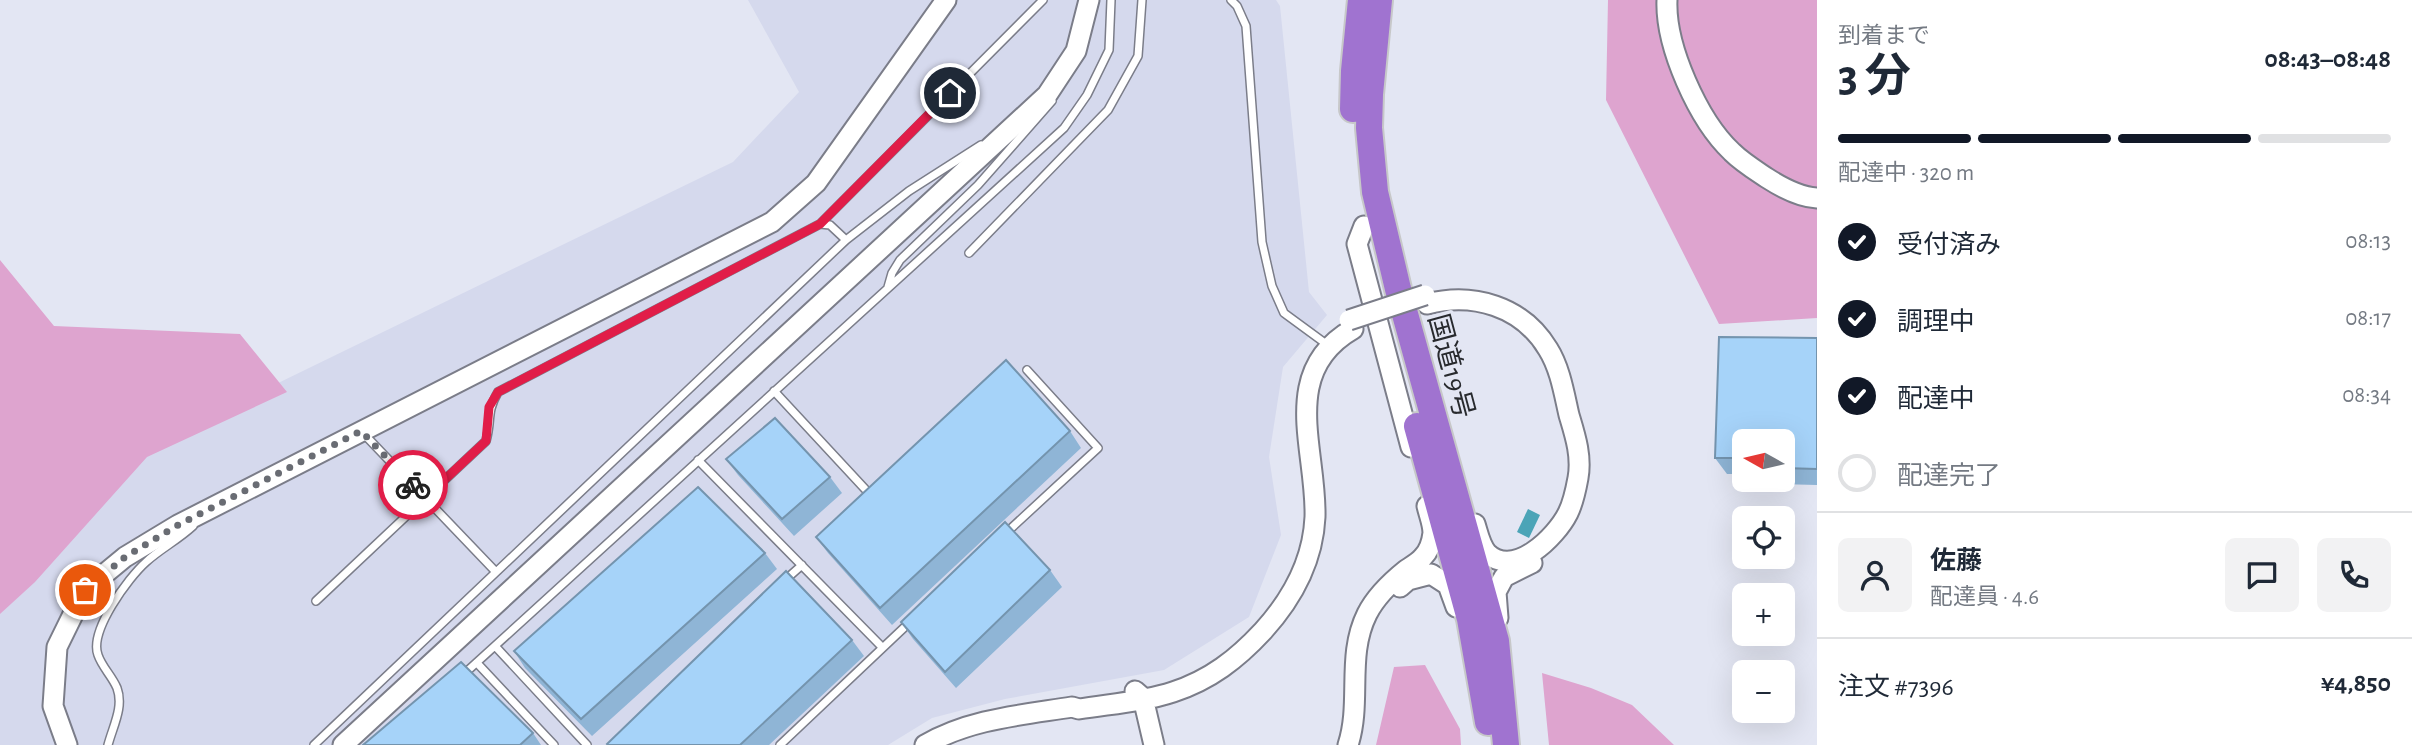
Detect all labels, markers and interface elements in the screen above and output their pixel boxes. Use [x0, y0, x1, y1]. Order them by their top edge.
text: 到着まで [1838, 25, 1930, 48]
text: 08:43–08:48 [2264, 46, 2391, 72]
text: 3 分 [1838, 54, 1911, 100]
pin [920, 63, 980, 123]
icon: home [931, 74, 969, 112]
text: 配達中 · 320 m [1838, 162, 1974, 185]
icon: check [1838, 223, 1876, 261]
text: 08:13 [2345, 230, 2391, 253]
text: 受付済み [1897, 232, 2001, 258]
icon: check [1838, 300, 1876, 338]
text: 08:17 [2345, 307, 2391, 330]
text: 調理中 [1897, 309, 1975, 335]
street label: 国道19号 [1423, 311, 1479, 422]
icon: check [1838, 377, 1876, 415]
text: 08:34 [2342, 384, 2391, 407]
text: 配達中 [1897, 386, 1975, 412]
north arrow [1732, 429, 1796, 492]
map controls [1732, 429, 1795, 723]
courier [378, 450, 448, 520]
text: 配達完了 [1897, 463, 2001, 489]
icon: bike [394, 466, 432, 504]
button: locate [1732, 506, 1795, 569]
button: person [1838, 538, 1912, 612]
button: chat [2225, 538, 2299, 612]
button: phone [2317, 538, 2391, 612]
text: 佐藤 [1930, 548, 1982, 574]
pin [55, 560, 115, 620]
icon: bag [66, 571, 104, 609]
button: + [1732, 583, 1795, 646]
text: 配達員 · 4.6 [1930, 586, 2039, 609]
button: − [1732, 660, 1795, 723]
text: ¥4,850 [2321, 670, 2391, 696]
text: 注文 #7396 [1838, 674, 1954, 700]

